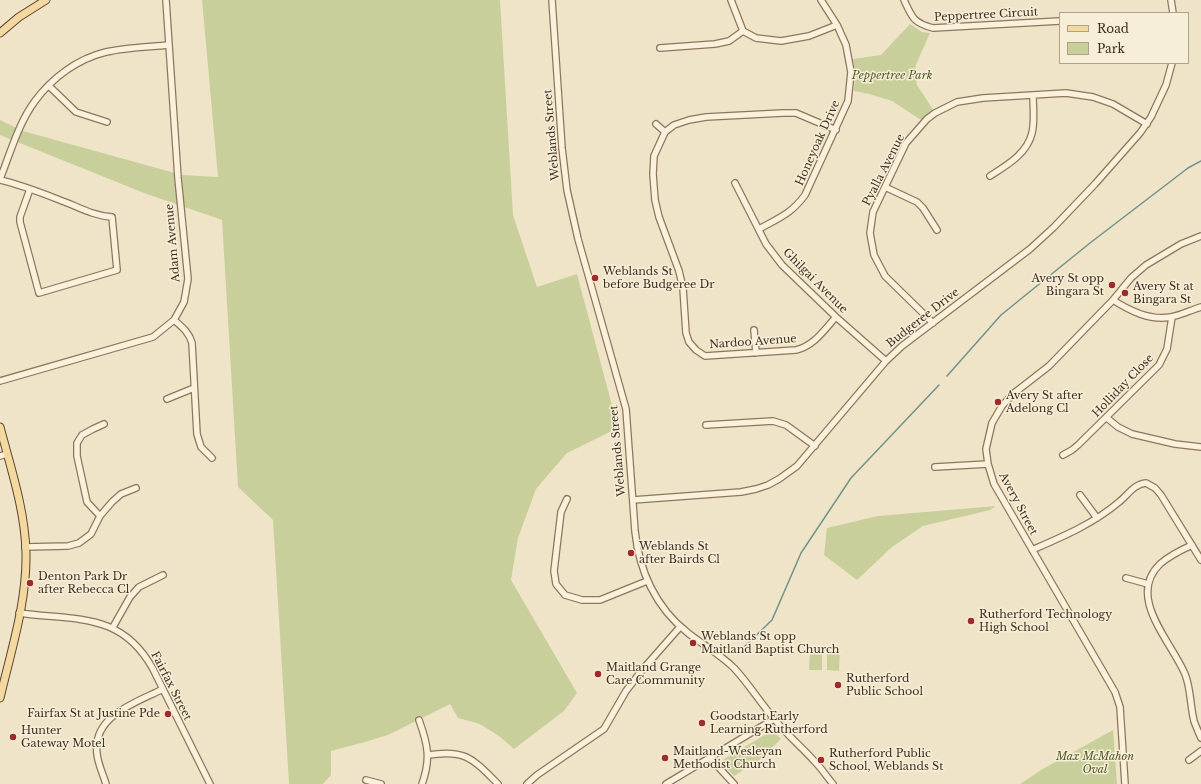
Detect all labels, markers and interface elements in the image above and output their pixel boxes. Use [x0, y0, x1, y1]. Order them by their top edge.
street label: Peppertree Circuit [934, 6, 1038, 24]
legend [1059, 12, 1189, 64]
text: Road [1097, 21, 1129, 36]
text: Park [1097, 41, 1125, 56]
park label: Peppertree Park [852, 69, 932, 83]
street label: Weblands Street [541, 89, 563, 181]
street label: Honeyoak Drive [793, 98, 843, 188]
street label: Pyalla Avenue [860, 132, 908, 208]
street label: Adam Avenue [163, 203, 183, 283]
street label: Ghilgai Avenue [780, 246, 850, 316]
place label: Weblands St before Budgeree Dr [603, 265, 715, 291]
place label: Avery St opp Bingara St [1031, 272, 1104, 298]
marker: Weblands St before Budgeree Dr [590, 273, 600, 283]
marker: Avery St opp Bingara St [1107, 280, 1117, 290]
place label: Avery St at Bingara St [1133, 280, 1194, 306]
street label: Budgeree Drive [884, 286, 962, 350]
marker: Avery St at Bingara St [1120, 288, 1130, 298]
street label: Nardoo Avenue [709, 332, 797, 352]
street label: Holliday Close [1090, 352, 1156, 420]
place label: Avery St after Adelong Cl [1006, 389, 1083, 415]
marker: Avery St after Adelong Cl [993, 397, 1003, 407]
street label: Weblands Street [607, 405, 629, 497]
street label: Avery Street [996, 470, 1040, 538]
place label: Weblands St after Bairds Cl [639, 540, 720, 566]
marker: Weblands St after Bairds Cl [626, 548, 636, 558]
place label: Denton Park Dr after Rebecca Cl [38, 570, 129, 596]
marker: Denton Park Dr after Rebecca Cl [25, 578, 35, 588]
place label: Rutherford Technology High School [979, 608, 1112, 634]
marker: Rutherford Technology High School [966, 616, 976, 626]
place label: Weblands St opp Maitland Baptist Church [701, 630, 839, 656]
marker: Weblands St opp Maitland Baptist Church [688, 638, 698, 648]
street label: Fairfax Street [148, 649, 194, 723]
place label: Maitland Grange Care Community [606, 661, 705, 687]
marker: Maitland Grange Care Community [593, 669, 603, 679]
place label: Rutherford Public School [846, 672, 923, 698]
marker: Rutherford Public School [833, 680, 843, 690]
place label: Fairfax St at Justine Pde [27, 707, 160, 721]
marker: Fairfax St at Justine Pde [163, 709, 173, 719]
place label: Goodstart Early Learning Rutherford [710, 710, 828, 736]
marker: Goodstart Early Learning Rutherford [697, 718, 707, 728]
place label: Hunter Gateway Motel [21, 724, 105, 750]
marker: Hunter Gateway Motel [8, 732, 18, 742]
place label: Maitland-Wesleyan Methodist Church [673, 745, 782, 771]
place label: Rutherford Public School, Weblands St [829, 747, 943, 773]
park label: Max McMahon Oval [1056, 750, 1134, 776]
marker: Maitland-Wesleyan Methodist Church [660, 753, 670, 763]
marker: Rutherford Public School, Weblands St [816, 755, 826, 765]

